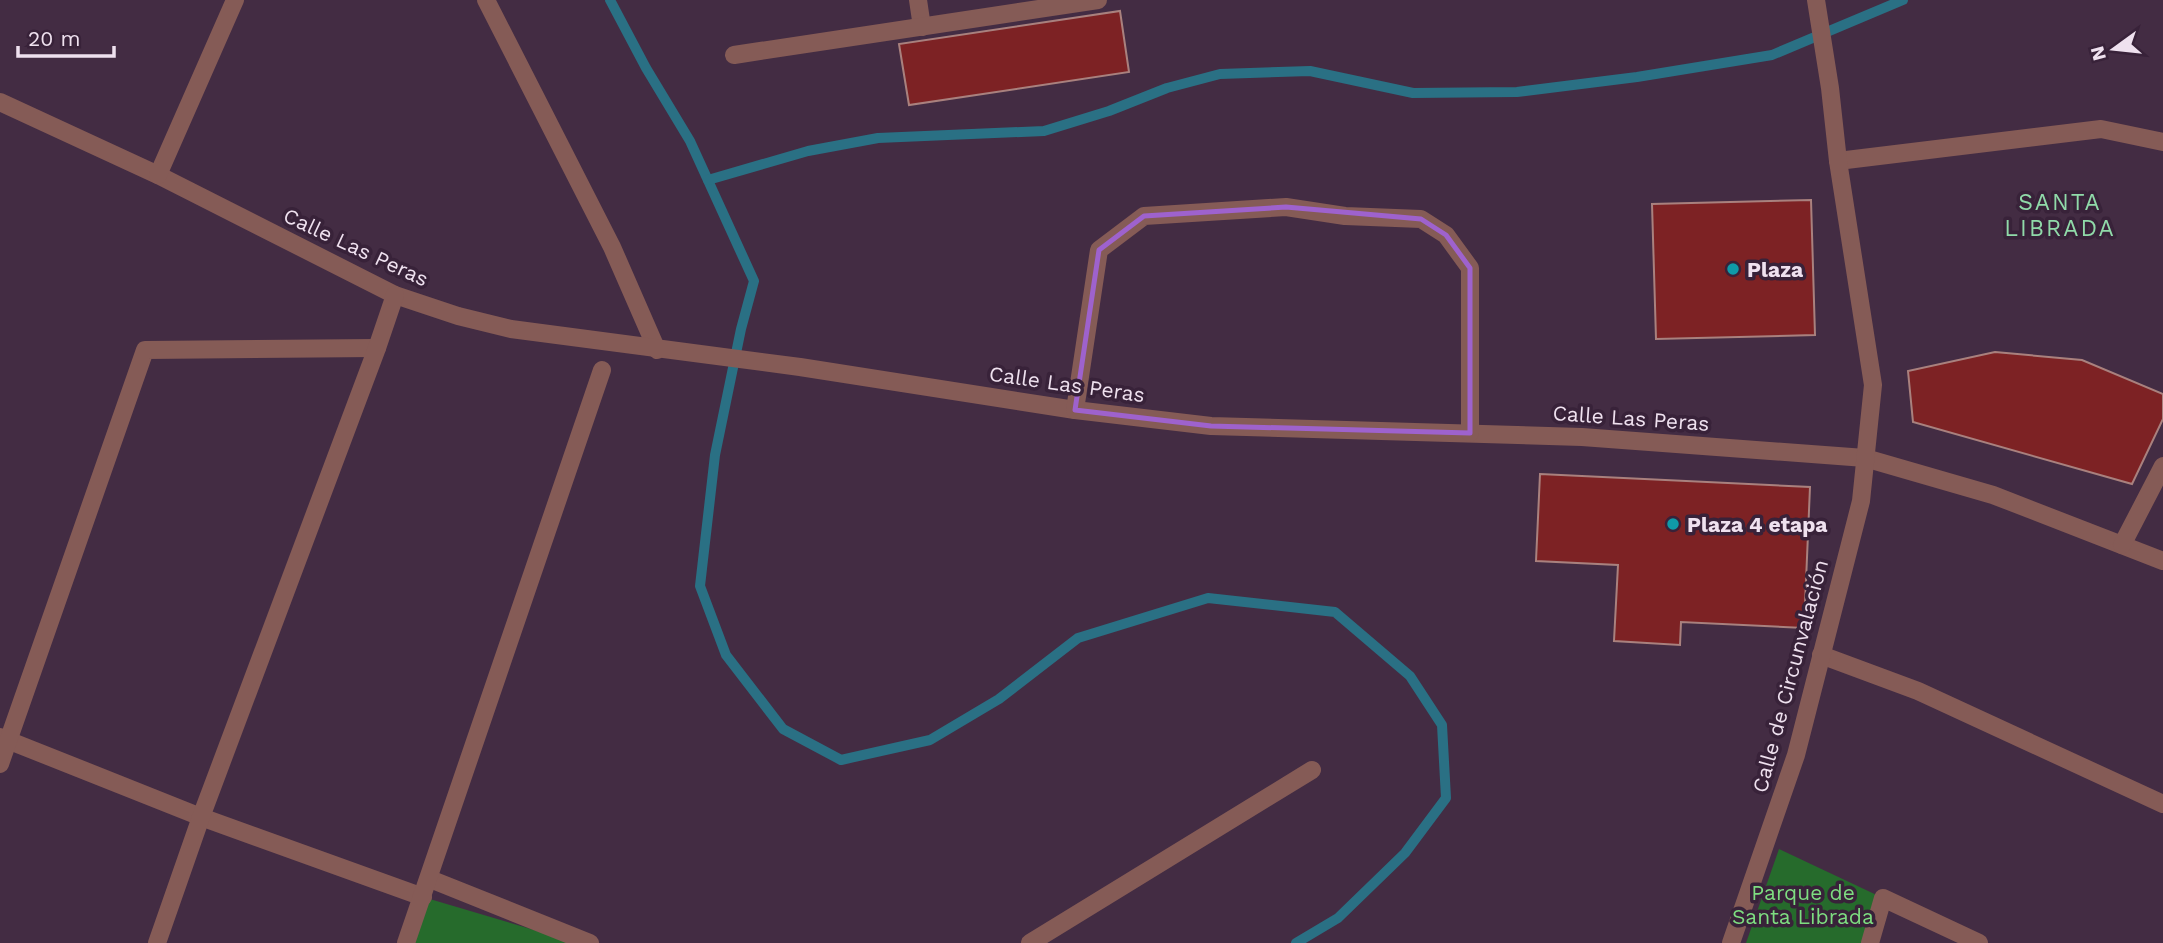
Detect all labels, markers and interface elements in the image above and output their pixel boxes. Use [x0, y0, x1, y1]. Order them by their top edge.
scale bar [18, 14, 114, 58]
north arrow [2079, 14, 2149, 84]
text: 20 m [28, 26, 80, 51]
text: N [2085, 43, 2111, 63]
district label: SANTA LIBRADA [2004, 189, 2116, 242]
street label: Calle Las Peras [280, 202, 432, 292]
place label: Plaza [1747, 257, 1804, 282]
marker: Plaza [1725, 261, 1741, 277]
street label: Calle Las Peras [987, 361, 1147, 407]
street label: Calle Las Peras [1552, 400, 1710, 436]
place label: Plaza 4 etapa [1687, 512, 1828, 537]
marker: Plaza 4 etapa [1665, 516, 1681, 532]
street label: Calle de Circunvalación [1747, 557, 1833, 795]
park label: Parque de Santa Librada [1732, 880, 1874, 929]

